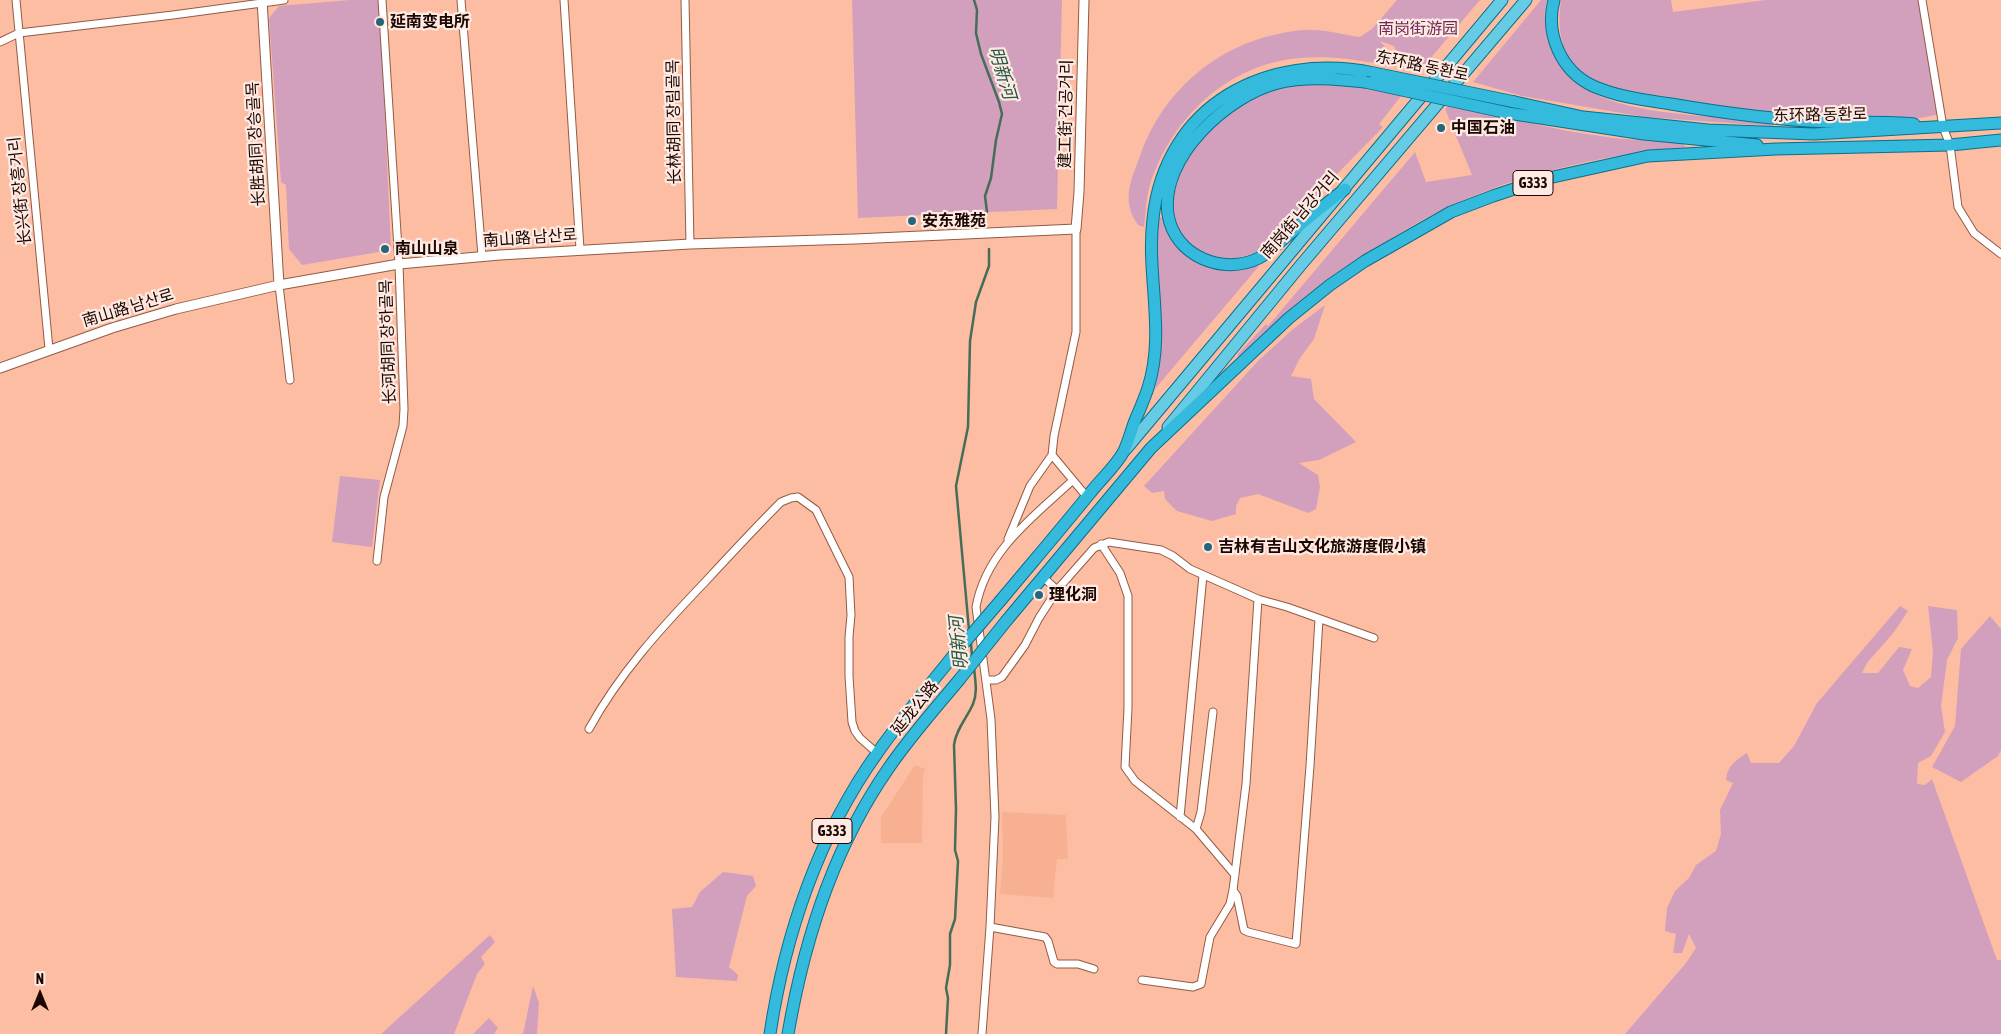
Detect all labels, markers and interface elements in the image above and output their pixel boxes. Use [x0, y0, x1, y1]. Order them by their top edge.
place label: 延南变电所 [390, 12, 470, 32]
marker: 延南变电所 [374, 16, 386, 28]
park label: 南岗街游园 [1378, 19, 1458, 39]
water label: 明新河 [984, 44, 1020, 102]
street label: 东环路 동환로 [1374, 47, 1470, 85]
street label: 长林胡同 장림골목 [663, 59, 685, 185]
street label: 建工街 건공거리 [1055, 59, 1077, 169]
street label: 长胜胡同 장승골목 [243, 81, 269, 207]
street label: 东环路 동환로 [1773, 105, 1867, 125]
place label: 中国石油 [1451, 118, 1515, 138]
marker: 中国石油 [1435, 122, 1447, 134]
street label: 长兴街 장흥거리 [5, 136, 35, 246]
street label: 南岗街 남강거리 [1257, 168, 1343, 262]
road number: G333 [1513, 170, 1553, 196]
place label: 安东雅苑 [922, 211, 986, 231]
marker: 安东雅苑 [906, 215, 918, 227]
street label: 南山路 남산로 [482, 225, 578, 251]
place label: 南山山泉 [395, 239, 459, 259]
marker: 南山山泉 [379, 243, 391, 255]
street label: 长河胡同 장하골목 [376, 279, 400, 405]
street label: 南山路 남산로 [80, 285, 176, 331]
place label: 吉林有吉山文化旅游度假小镇 [1218, 537, 1426, 557]
marker: 吉林有吉山文化旅游度假小镇 [1202, 541, 1214, 553]
place label: 理化洞 [1049, 585, 1097, 605]
marker: 理化洞 [1033, 589, 1045, 601]
water label: 明新河 [945, 615, 973, 671]
street label: 延龙公路 [887, 677, 943, 739]
road number: G333 [812, 818, 852, 844]
north arrow [15, 969, 65, 1019]
text: N [36, 971, 44, 987]

